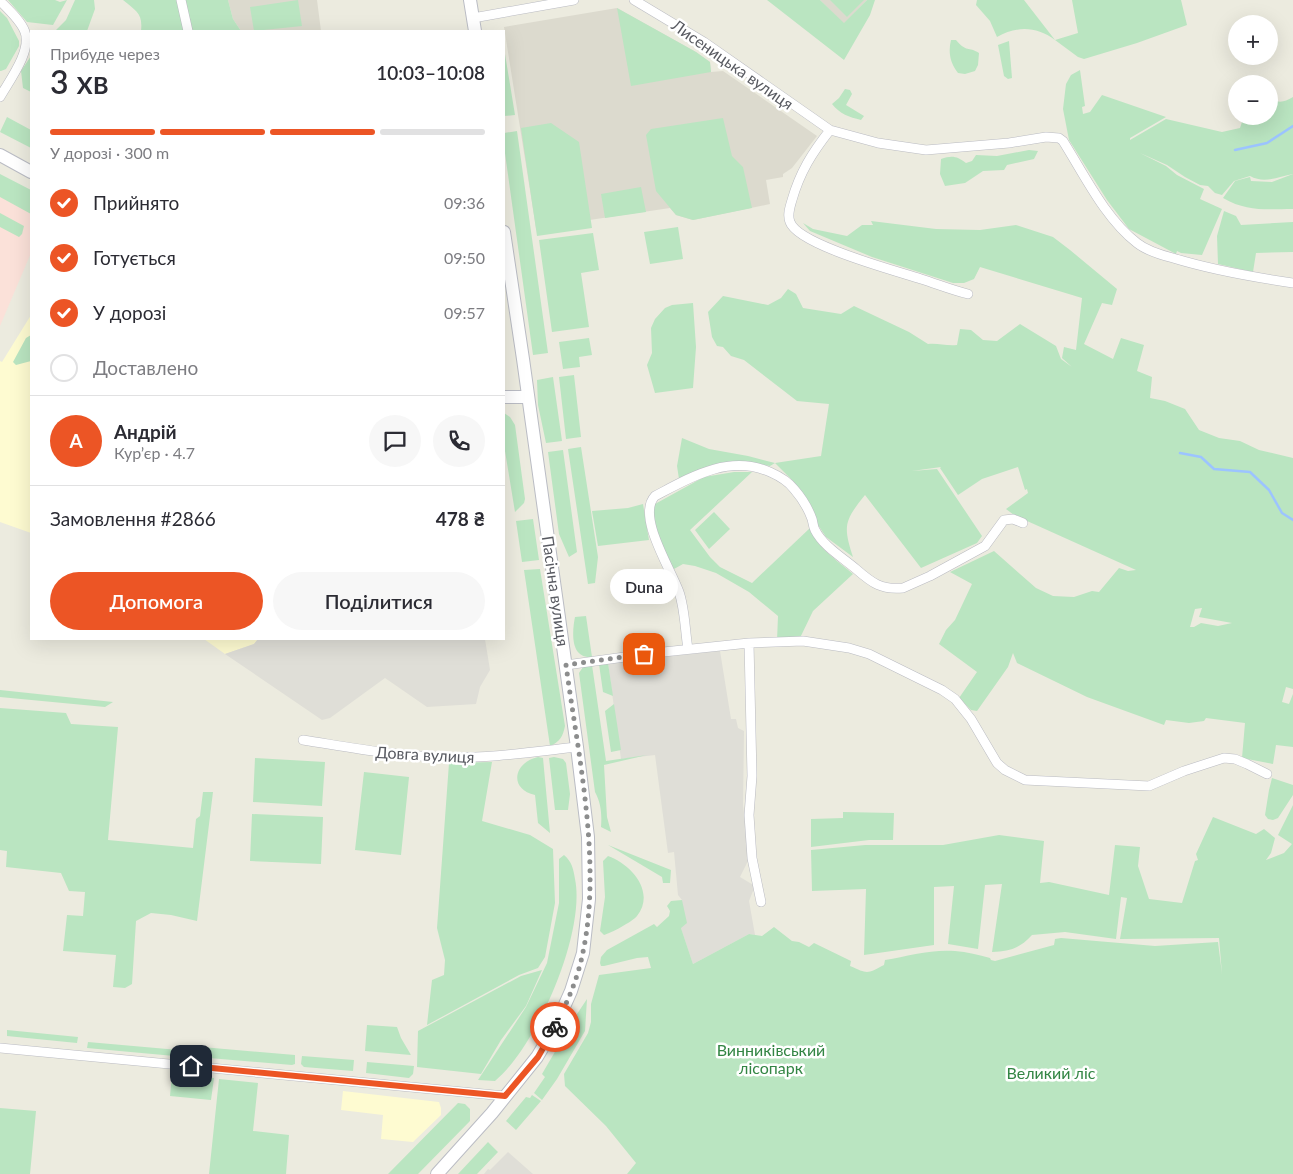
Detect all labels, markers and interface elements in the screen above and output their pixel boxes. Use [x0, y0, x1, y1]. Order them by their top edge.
street label: Лисеницька вулиця [668, 14, 797, 113]
map controls [1228, 15, 1278, 125]
button: + [1228, 15, 1278, 65]
text: Прибуде через [50, 44, 160, 63]
text: 10:03–10:08 [376, 61, 485, 84]
text: 3 хв [50, 62, 109, 101]
button: − [1228, 75, 1278, 125]
text: У дорозі · 300 m [50, 143, 169, 162]
icon: check [50, 189, 78, 217]
text: Прийнято [93, 191, 179, 214]
text: 09:36 [444, 193, 485, 212]
icon: check [50, 244, 78, 272]
text: Готується [93, 246, 176, 269]
text: 09:50 [444, 248, 485, 267]
icon: check [50, 299, 78, 327]
text: У дорозі [93, 301, 166, 324]
text: 09:57 [444, 303, 485, 322]
text: Доставлено [93, 356, 198, 379]
button: chat [369, 415, 421, 467]
button: phone [433, 415, 485, 467]
text: Андрій [114, 420, 177, 443]
text: А [69, 429, 83, 452]
text: Кур’єр · 4.7 [114, 443, 195, 462]
text: Замовлення #2866 [50, 507, 216, 530]
text: 478 ₴ [436, 507, 485, 530]
street label: Пасічна вулиця [539, 534, 573, 648]
callout: Duna [610, 569, 678, 604]
button: Допомога [50, 572, 263, 630]
button: Поділитися [273, 572, 485, 630]
text: Duna [625, 577, 663, 596]
pin [623, 633, 665, 675]
icon: bag [630, 640, 658, 668]
street label: Довга вулиця [375, 742, 475, 766]
courier [530, 1002, 580, 1052]
icon: bike [541, 1013, 569, 1041]
park label: Винниківський лісопарк [717, 1040, 825, 1077]
pin [170, 1045, 212, 1087]
icon: home [177, 1052, 205, 1080]
park label: Великий ліс [1007, 1063, 1096, 1082]

